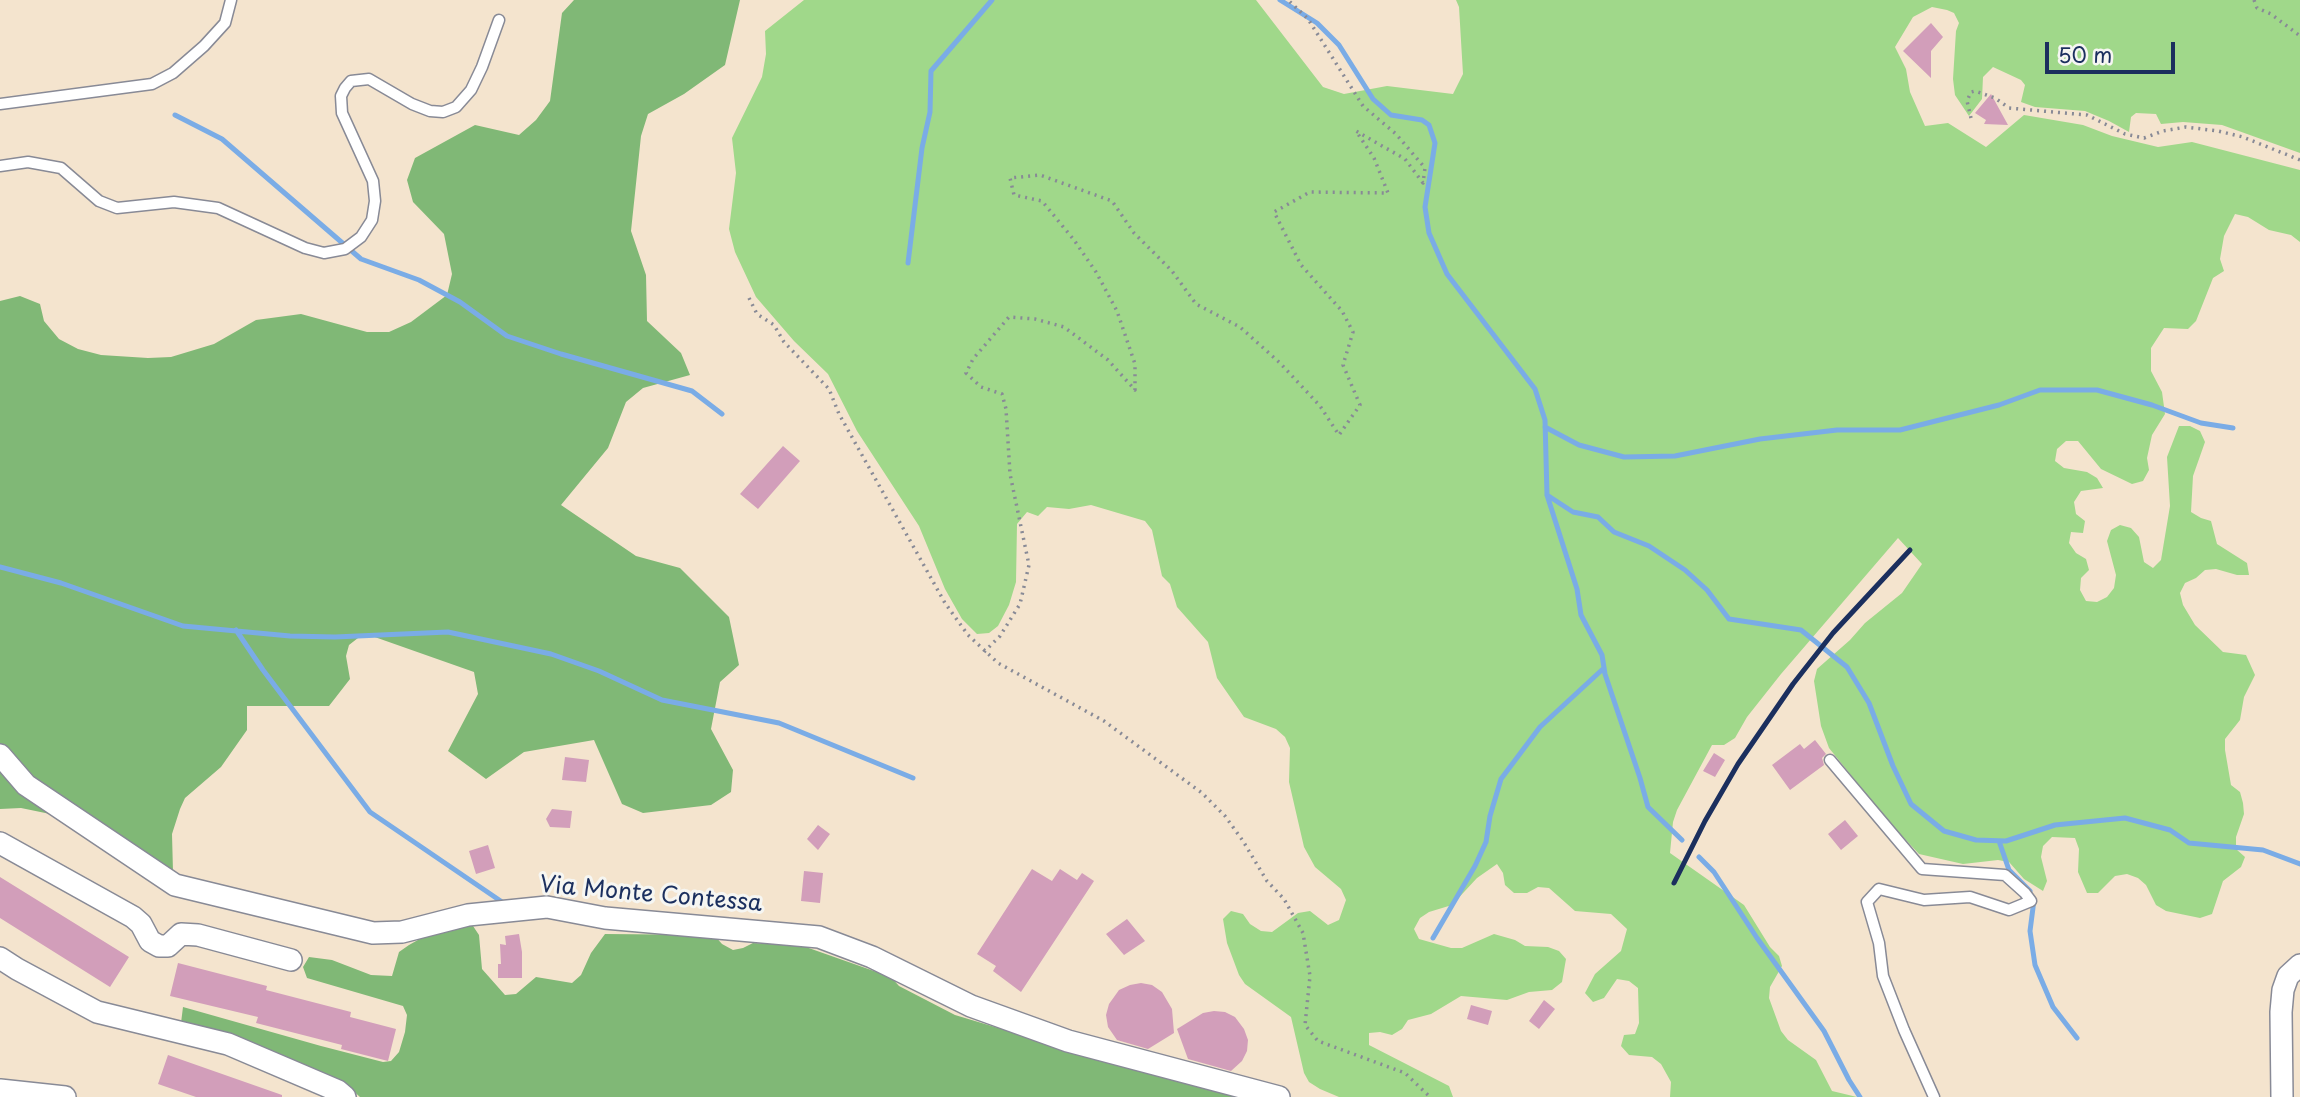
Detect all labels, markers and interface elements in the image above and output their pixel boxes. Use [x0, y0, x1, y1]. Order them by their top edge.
scale bar [2048, 28, 2178, 72]
text: 50 m [2058, 38, 2112, 70]
street label: Via Monte Contessa [539, 872, 763, 918]

